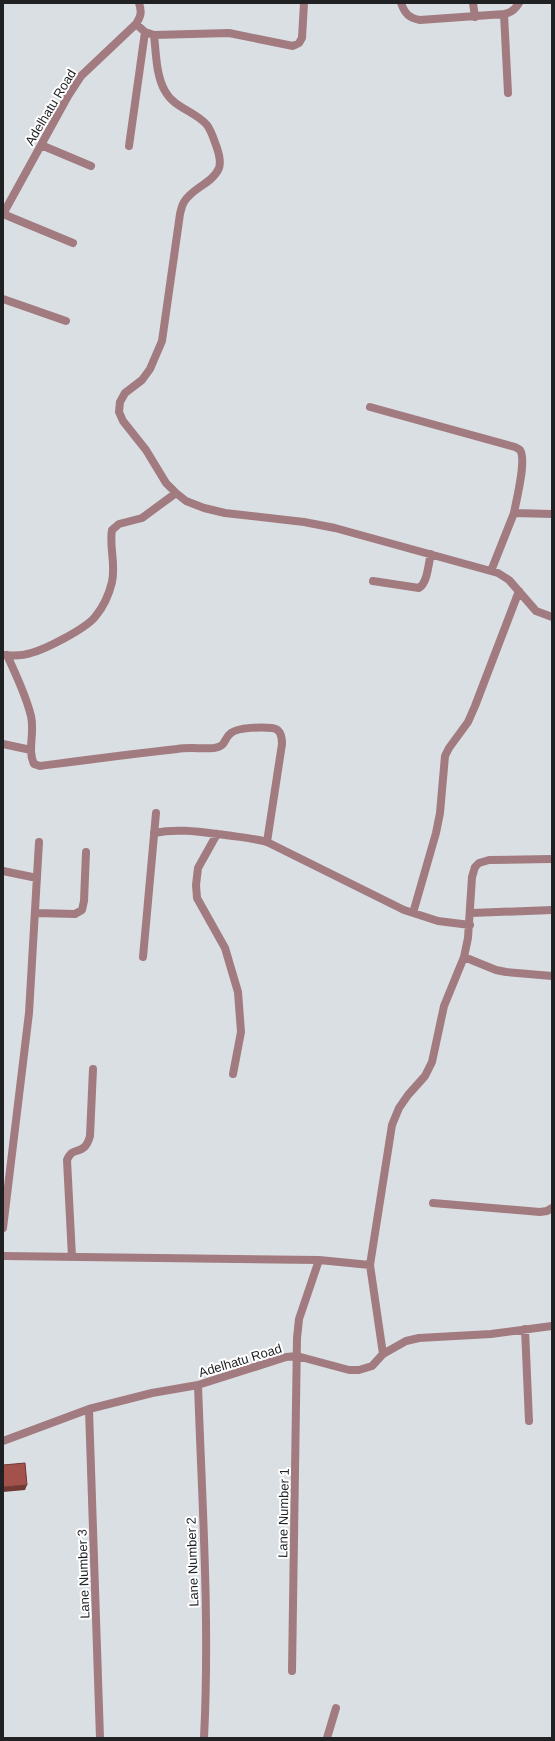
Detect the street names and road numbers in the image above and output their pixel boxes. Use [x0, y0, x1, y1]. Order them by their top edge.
street label: Adelhatu Road [22, 67, 79, 148]
street label: Adelhatu Road [197, 1341, 283, 1380]
street label: Lane Number 1 [275, 1468, 292, 1558]
street label: Lane Number 2 [183, 1517, 202, 1607]
street label: Lane Number 3 [74, 1529, 93, 1619]

